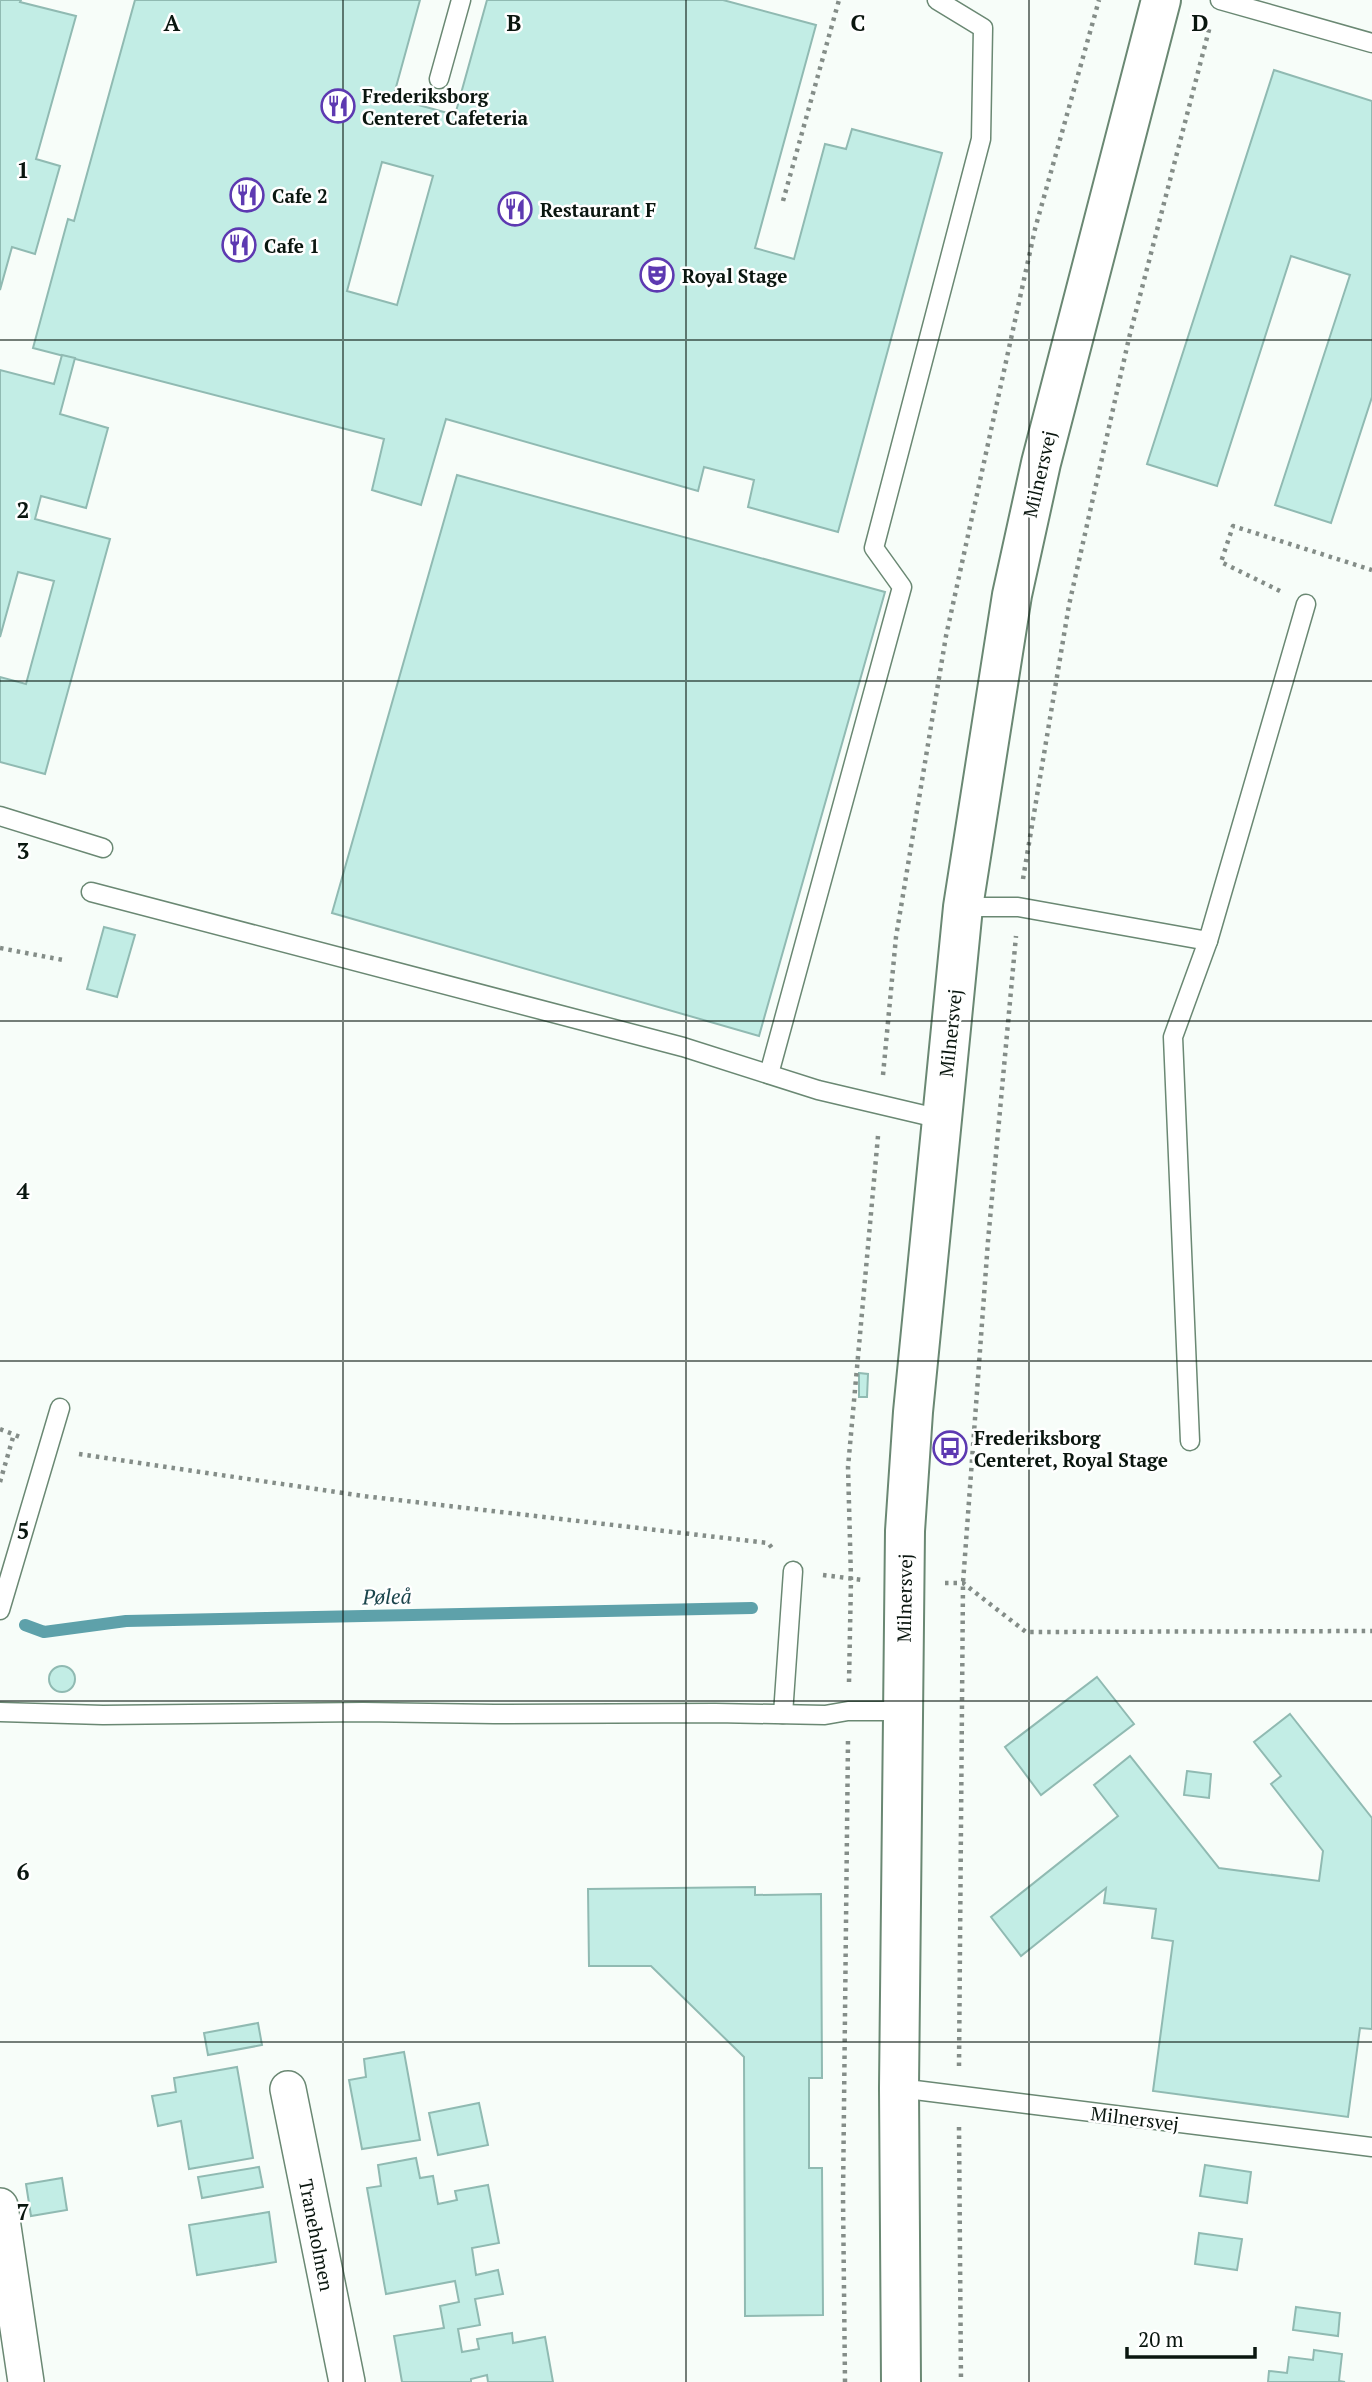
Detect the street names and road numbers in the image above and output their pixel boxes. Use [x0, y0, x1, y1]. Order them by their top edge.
street label: Milnersvej [1017, 428, 1061, 520]
street label: Milnersvej [933, 988, 967, 1078]
street label: Milnersvej [891, 1553, 917, 1643]
street label: Milnersvej [1090, 2100, 1180, 2136]
street label: Traneholmen [294, 2177, 340, 2293]

